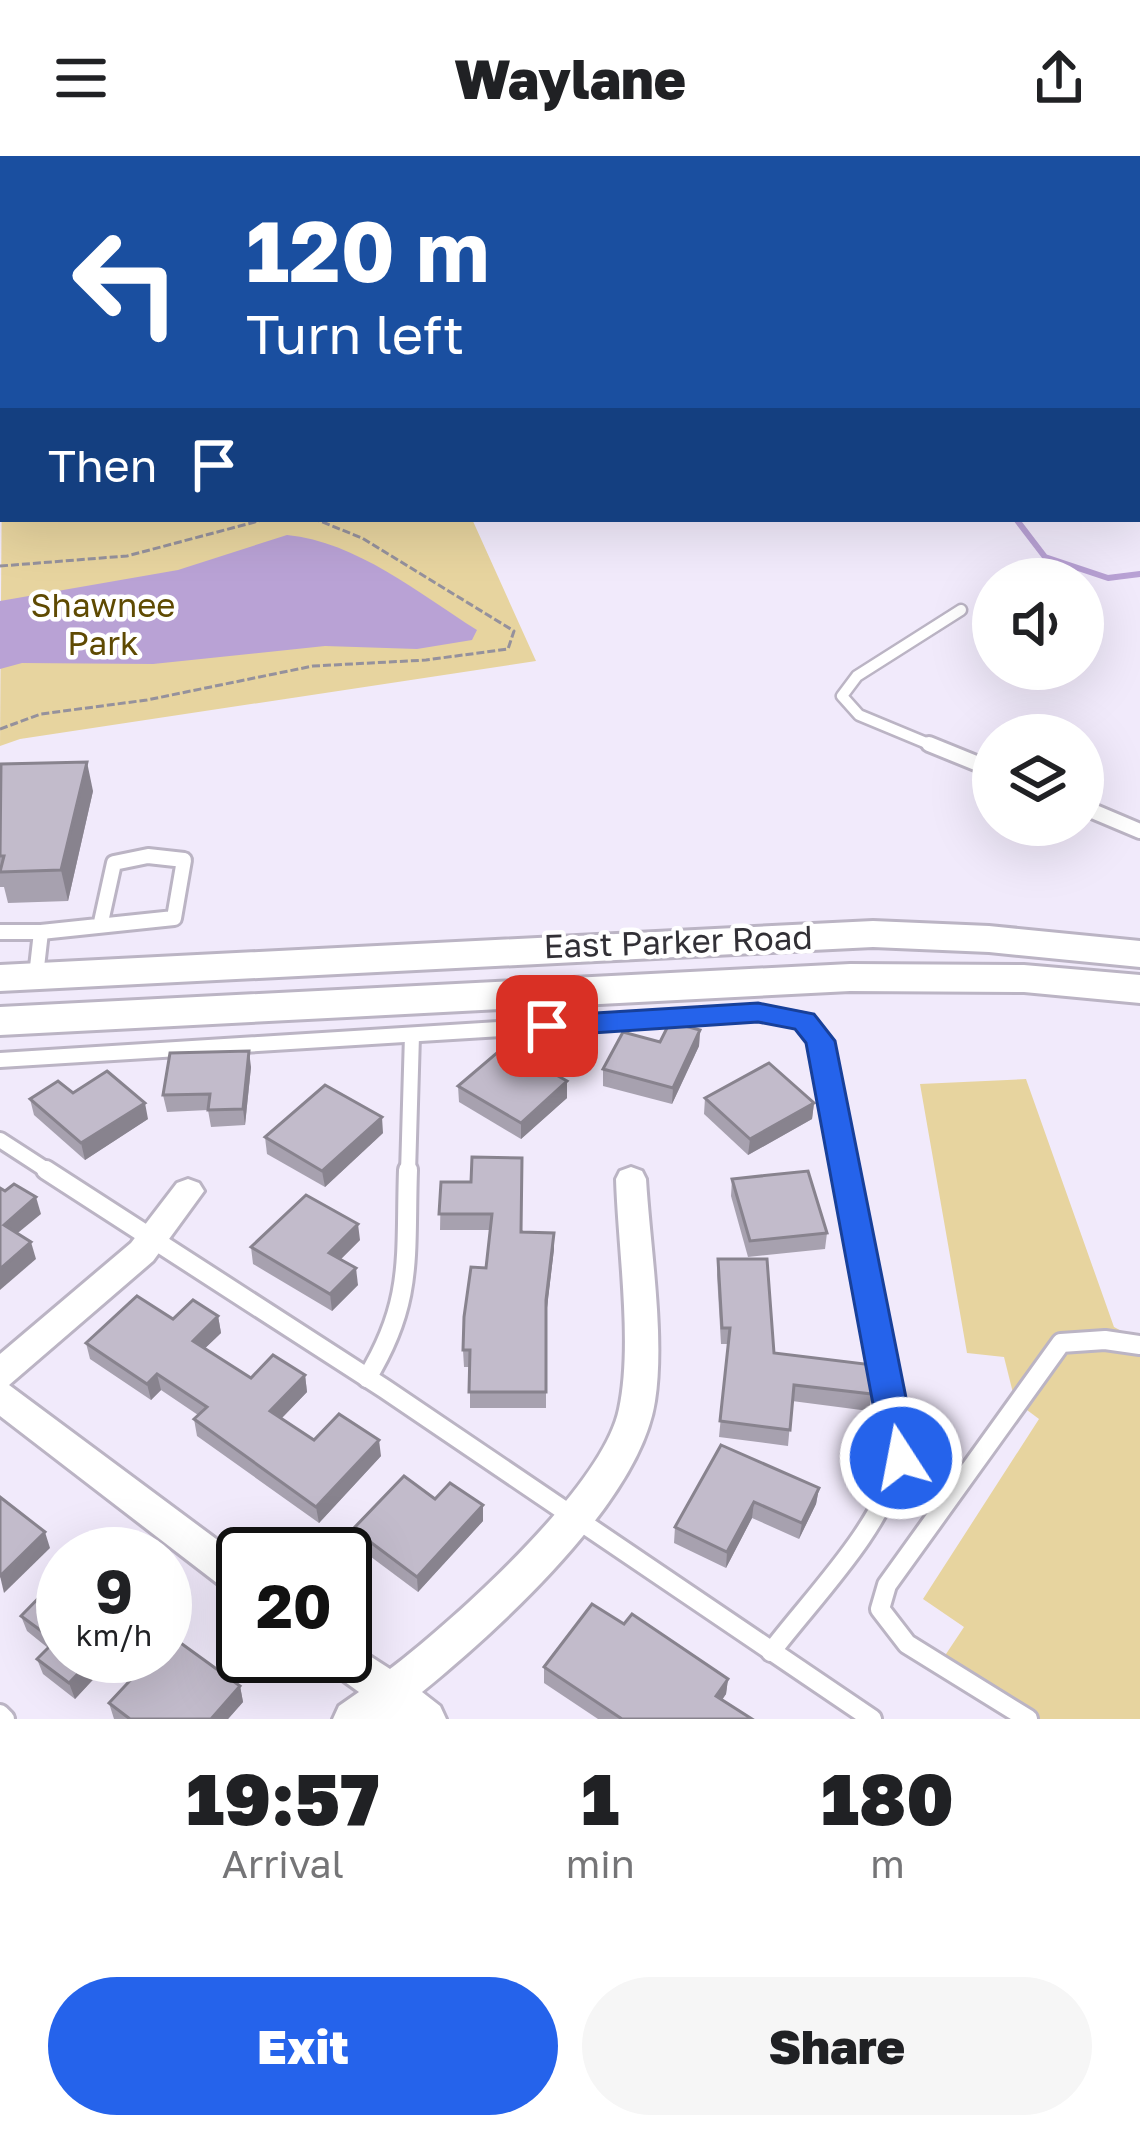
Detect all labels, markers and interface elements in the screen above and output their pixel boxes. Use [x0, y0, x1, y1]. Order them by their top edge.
icon: menu [48, 45, 114, 111]
icon: share [1026, 45, 1092, 111]
text: Waylane [454, 46, 686, 111]
text: 120 m [246, 200, 490, 300]
icon: left [48, 204, 204, 360]
text: Turn left [246, 301, 464, 366]
icon: arrive [181, 432, 247, 498]
text: Then [48, 438, 157, 492]
map controls [972, 558, 1104, 846]
button: sound [972, 558, 1104, 690]
park label: Shawnee Park [30, 585, 176, 662]
button: layers [972, 714, 1104, 846]
street label: East Parker Road [543, 917, 813, 965]
pin [496, 975, 598, 1077]
icon: arrive [514, 993, 580, 1059]
position arrow [838, 1395, 964, 1521]
speed limit sign: 20 [216, 1527, 372, 1683]
text: 9 [95, 1554, 133, 1626]
text: km/h [76, 1617, 152, 1653]
text: 19:57 [186, 1754, 380, 1841]
text: 1 [581, 1754, 619, 1841]
text: 180 [821, 1754, 954, 1841]
text: Arrival [222, 1840, 344, 1887]
text: min [566, 1840, 635, 1887]
text: m [870, 1840, 905, 1887]
button: Exit [48, 1977, 558, 2115]
button: Share [582, 1977, 1092, 2115]

